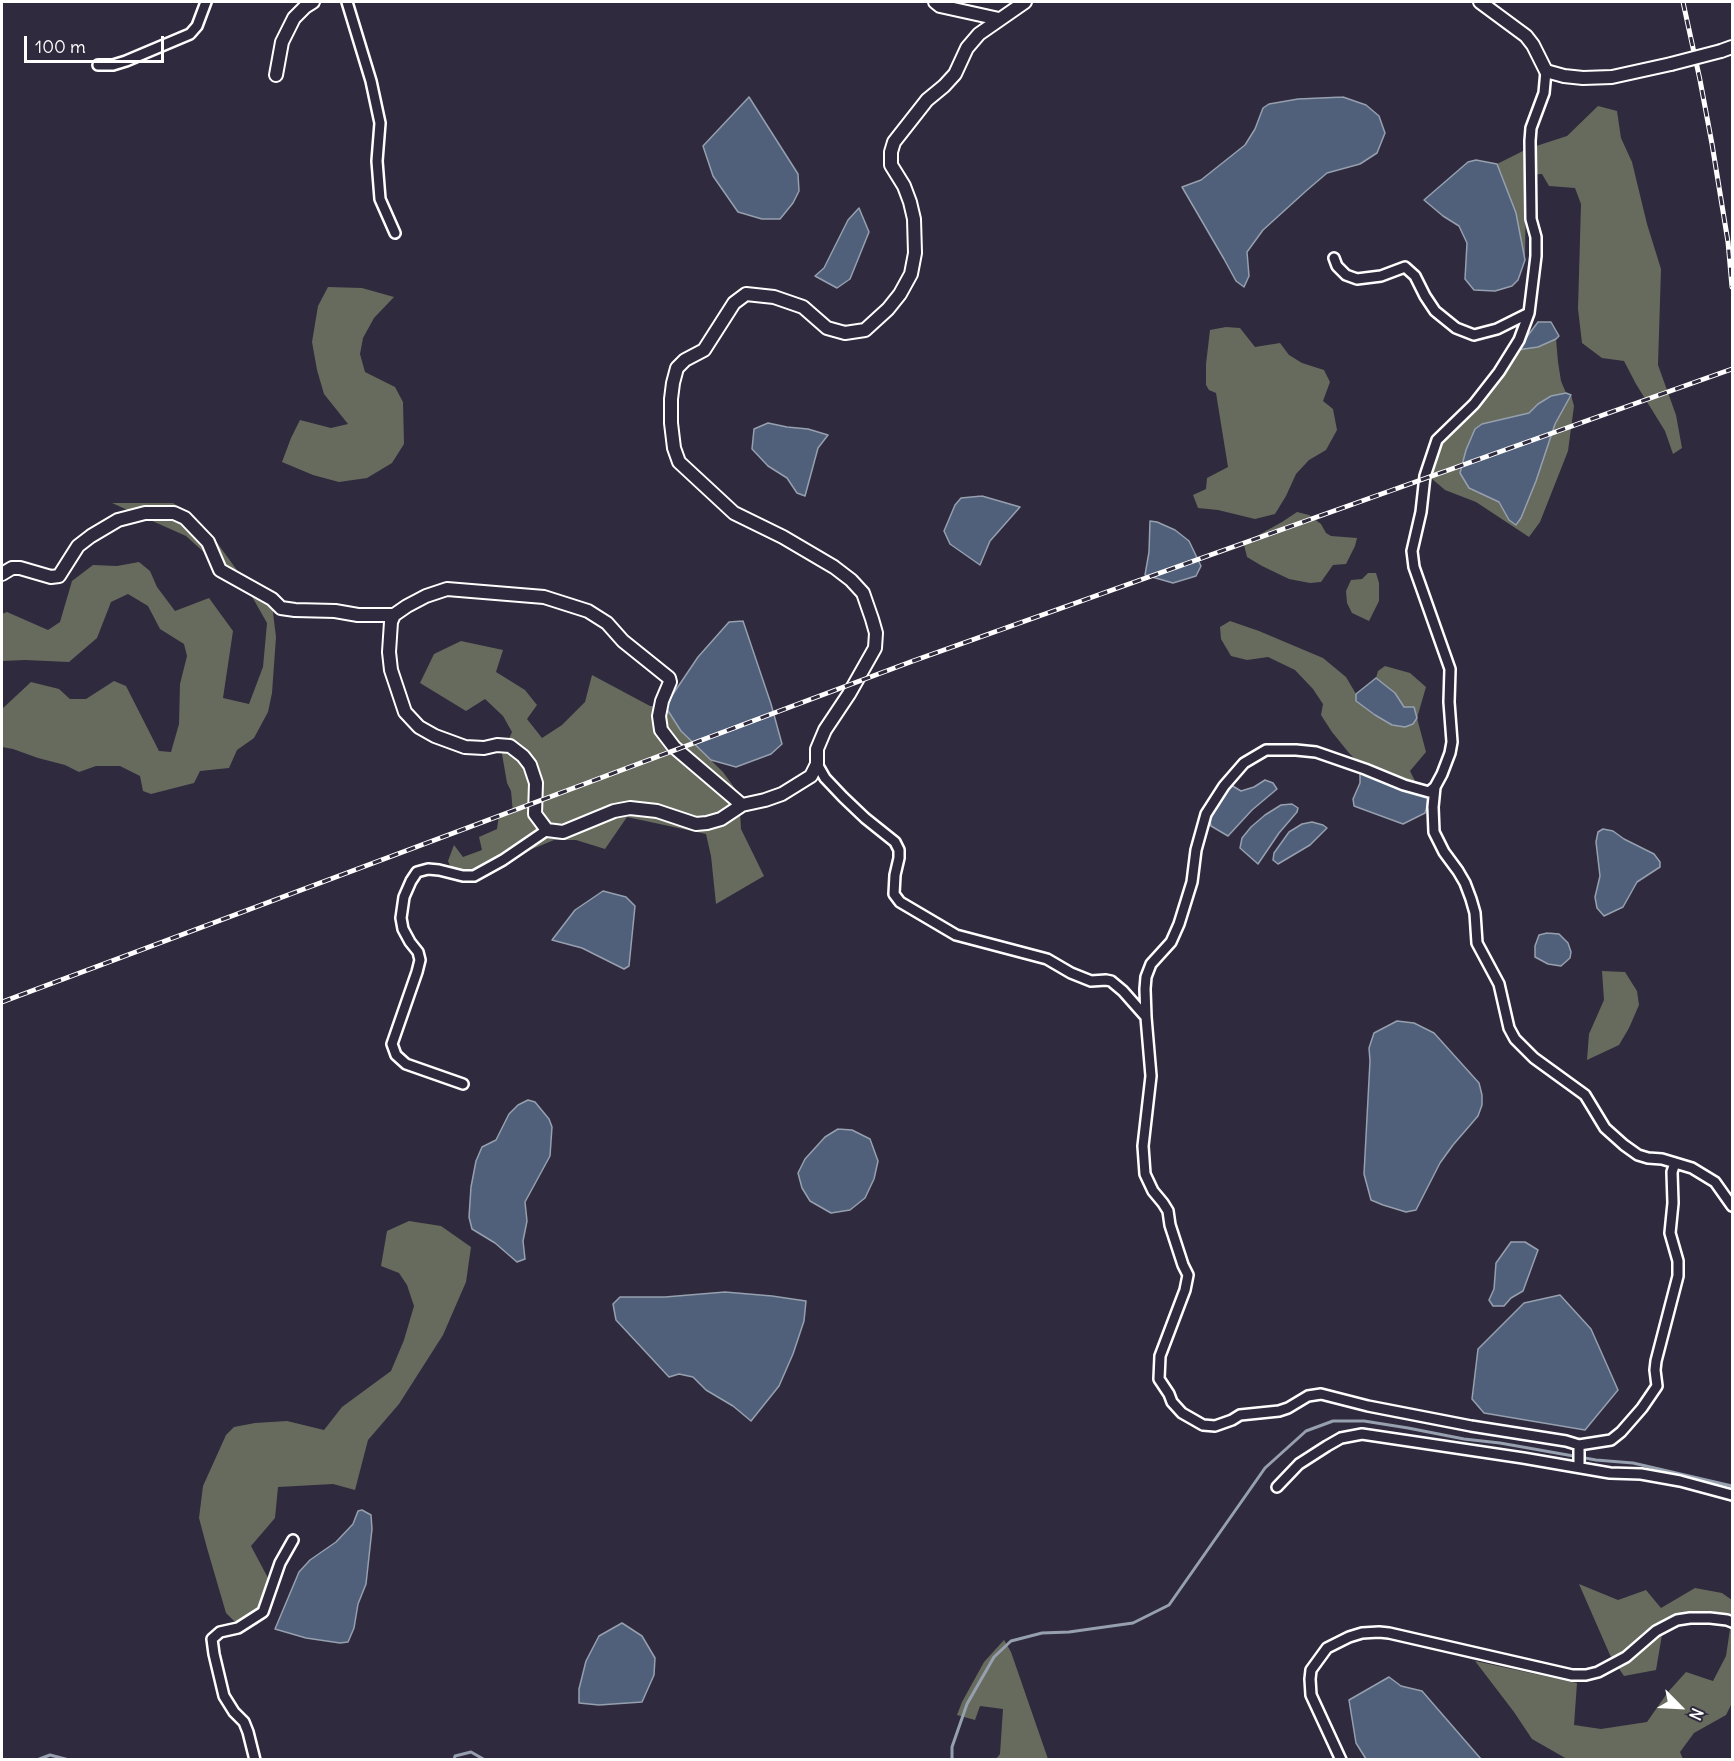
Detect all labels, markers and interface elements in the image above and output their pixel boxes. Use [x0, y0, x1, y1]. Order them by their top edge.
scale bar [27, 24, 166, 62]
text: 100 m [35, 35, 86, 58]
north arrow [1650, 1677, 1710, 1737]
text: N [1685, 1705, 1708, 1723]

